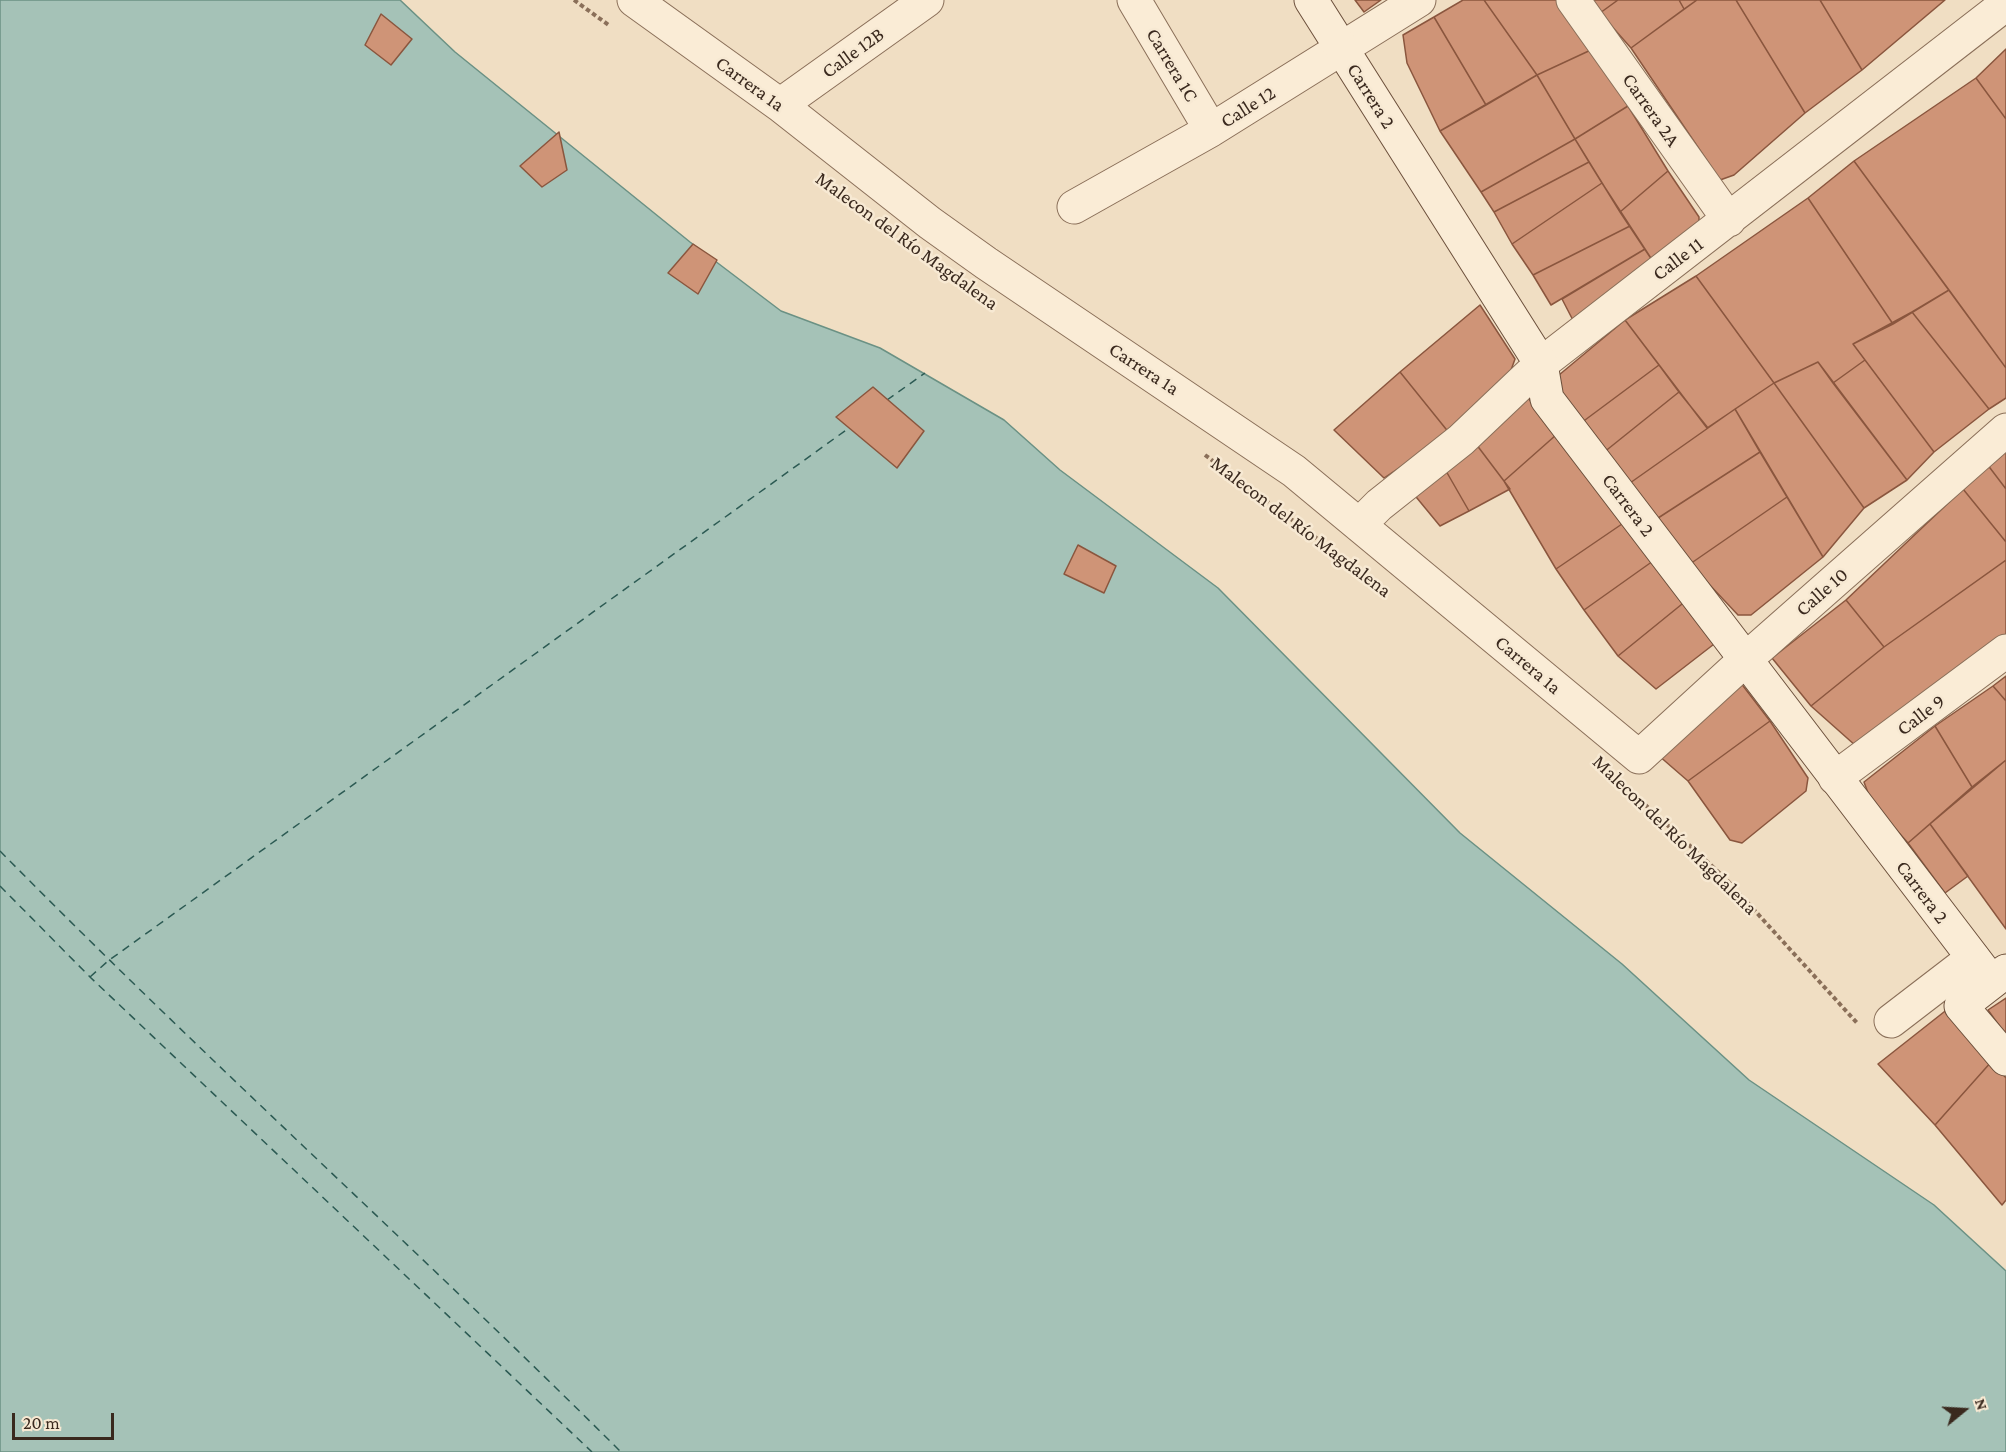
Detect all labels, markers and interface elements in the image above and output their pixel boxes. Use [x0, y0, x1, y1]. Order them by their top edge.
street label: Calle 12B [817, 22, 889, 84]
street label: Carrera 1C [1141, 24, 1203, 106]
street label: Carrera 1a [711, 51, 789, 117]
street label: Carrera 2 [1342, 59, 1400, 133]
street label: Carrera 2A [1617, 69, 1685, 151]
street label: Calle 12 [1216, 81, 1280, 133]
street label: Malecon del Río Magdalena [811, 167, 1003, 315]
street label: Calle 11 [1648, 232, 1708, 286]
street label: Carrera 1a [1104, 337, 1184, 401]
street label: Malecon del Río Magdalena [1206, 451, 1396, 603]
street label: Carrera 2 [1597, 469, 1659, 541]
street label: Calle 10 [1791, 563, 1853, 621]
street label: Carrera 1a [1490, 630, 1566, 700]
street label: Calle 9 [1892, 689, 1950, 741]
street label: Malecon del Río Magdalena [1588, 750, 1762, 920]
street label: Carrera 2 [1891, 856, 1953, 928]
north arrow [1934, 1380, 1994, 1440]
text: N [1972, 1396, 1991, 1412]
scale bar [15, 1401, 117, 1439]
text: 20 m [23, 1413, 60, 1433]

